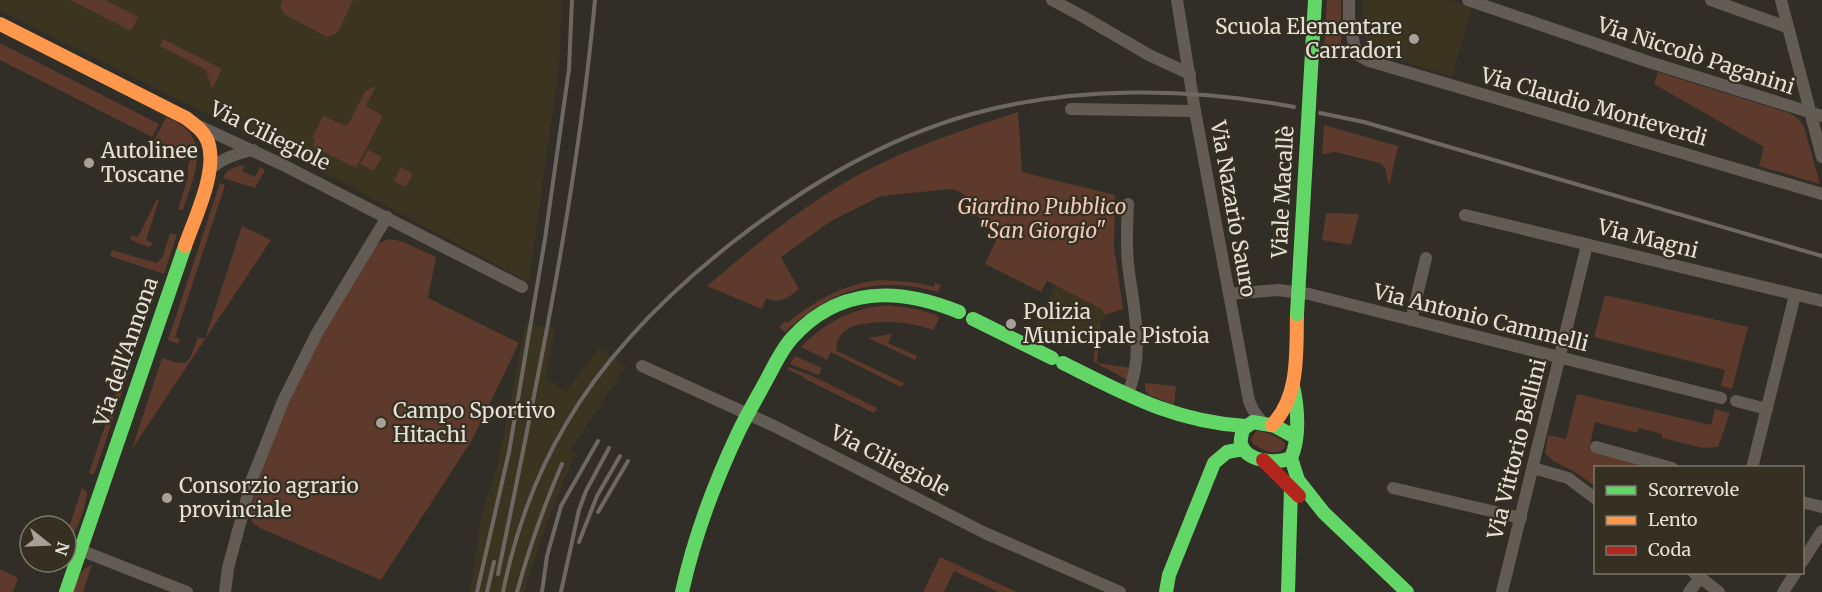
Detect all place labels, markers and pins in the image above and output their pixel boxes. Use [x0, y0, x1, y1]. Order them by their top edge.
place label: Scuola Elementare Carradori [1215, 13, 1402, 64]
marker: Scuola Elementare Carradori [1407, 32, 1421, 46]
place label: Autolinee Toscane [100, 137, 198, 188]
marker: Autolinee Toscane [82, 156, 96, 170]
place label: Polizia Municipale Pistoia [1023, 298, 1209, 349]
marker: Polizia Municipale Pistoia [1004, 317, 1018, 331]
place label: Campo Sportivo Hitachi [393, 397, 555, 448]
marker: Campo Sportivo Hitachi [374, 416, 388, 430]
place label: Consorzio agrario provinciale [179, 472, 359, 523]
marker: Consorzio agrario provinciale [160, 491, 174, 505]

